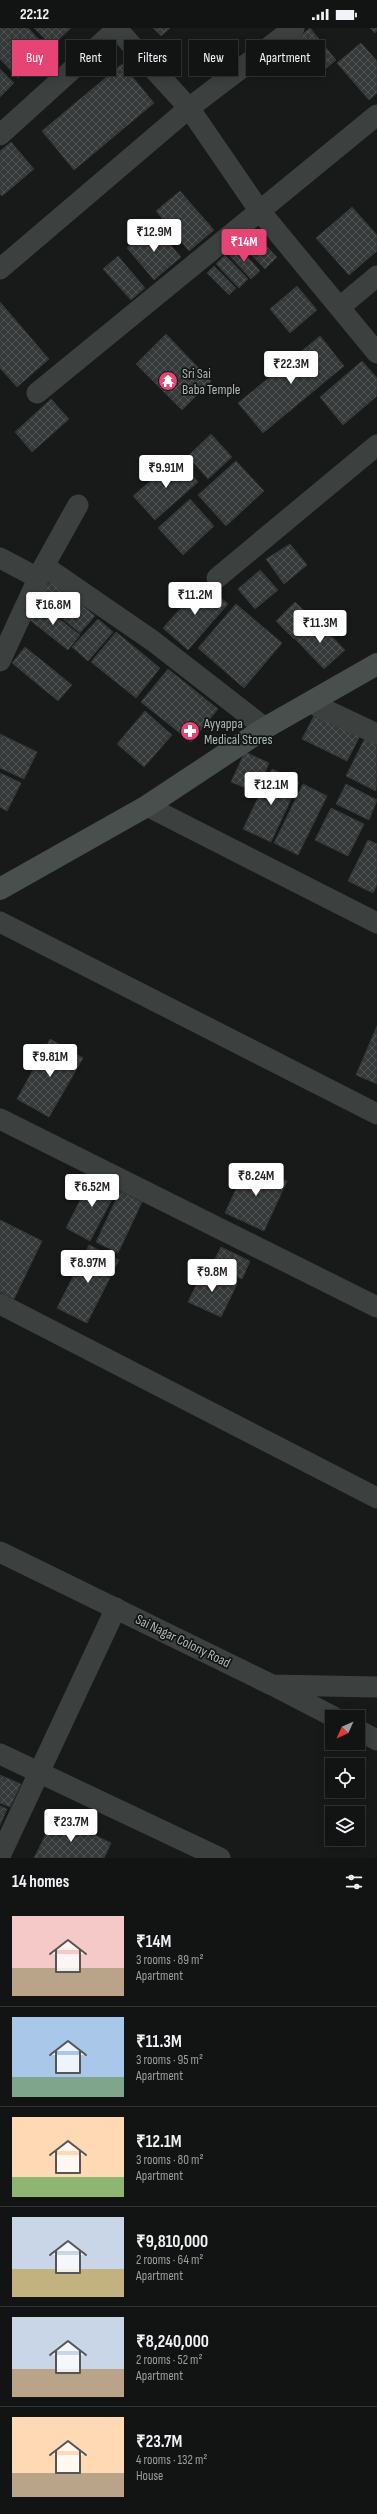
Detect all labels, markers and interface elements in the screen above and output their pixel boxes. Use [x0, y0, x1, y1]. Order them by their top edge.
text: 22:12 [20, 5, 49, 24]
chip: Buy [12, 40, 58, 76]
chip: Rent [66, 40, 116, 76]
chip: Filters [124, 40, 181, 76]
chip: New [189, 40, 238, 76]
chip: Apartment [246, 40, 325, 76]
pin: ₹12.9M [121, 219, 187, 253]
text: ₹12.9M [136, 224, 172, 240]
pin: ₹14M [220, 229, 268, 263]
text: ₹14M [231, 234, 257, 250]
pin: ₹22.3M [258, 351, 324, 385]
text: ₹22.3M [273, 356, 309, 372]
place label: Sri Sai Baba Temple [182, 365, 240, 398]
temple icon: Sri Sai Baba Temple [157, 370, 179, 392]
pin: ₹9.91M [133, 455, 199, 489]
text: ₹9.91M [148, 460, 184, 476]
pin: ₹11.2M [162, 582, 228, 616]
text: ₹11.2M [177, 587, 213, 603]
pin: ₹16.8M [20, 592, 86, 626]
text: ₹16.8M [35, 597, 71, 613]
pin: ₹11.3M [287, 610, 353, 644]
text: ₹11.3M [303, 615, 337, 631]
place label: Ayyappa Medical Stores [203, 715, 272, 748]
pharmacy icon: Ayyappa Medical Stores [179, 720, 201, 742]
pin: ₹12.1M [238, 772, 304, 806]
text: ₹12.1M [254, 777, 288, 793]
pin: ₹9.81M [17, 1044, 83, 1078]
text: ₹9.81M [32, 1049, 68, 1065]
pin: ₹8.24M [223, 1163, 289, 1197]
text: ₹8.24M [238, 1168, 274, 1184]
pin: ₹6.52M [59, 1174, 125, 1208]
text: ₹6.52M [74, 1179, 110, 1195]
pin: ₹8.97M [55, 1250, 121, 1284]
text: ₹8.97M [70, 1255, 106, 1271]
pin: ₹9.8M [184, 1259, 240, 1293]
text: ₹9.8M [197, 1264, 227, 1280]
street label: Sai Nagar Colony Road [133, 1611, 233, 1671]
north arrow [325, 1710, 365, 1750]
map controls [325, 1710, 365, 1846]
button: locate [325, 1758, 365, 1798]
button: layers [325, 1806, 365, 1846]
pin: ₹23.7M [38, 1809, 104, 1843]
text: ₹23.7M [53, 1814, 89, 1830]
icon: filters [343, 1871, 365, 1893]
text: 14 homes [12, 1872, 69, 1892]
icon: home [44, 1932, 92, 1980]
text: ₹14M [136, 1932, 171, 1952]
text: 3 rooms · 89 m² [136, 1952, 203, 1968]
text: Apartment [136, 1968, 183, 1984]
text: ₹11.3M [136, 2032, 182, 2052]
icon: home [44, 2033, 92, 2081]
text: 3 rooms · 95 m² [136, 2052, 203, 2068]
text: Apartment [136, 2068, 183, 2084]
text: ₹12.1M [136, 2132, 181, 2152]
icon: home [44, 2133, 92, 2181]
text: 3 rooms · 80 m² [136, 2152, 204, 2168]
text: Apartment [136, 2168, 183, 2184]
text: ₹9,810,000 [136, 2232, 208, 2252]
icon: home [44, 2233, 92, 2281]
text: 2 rooms · 64 m² [136, 2252, 203, 2268]
text: Apartment [136, 2268, 183, 2284]
text: ₹8,240,000 [136, 2332, 209, 2352]
icon: home [44, 2333, 92, 2381]
text: 2 rooms · 52 m² [136, 2352, 203, 2368]
text: Apartment [136, 2368, 183, 2384]
text: ₹23.7M [136, 2432, 182, 2452]
icon: home [44, 2433, 92, 2481]
text: 4 rooms · 132 m² [136, 2452, 207, 2468]
text: House [136, 2468, 163, 2484]

